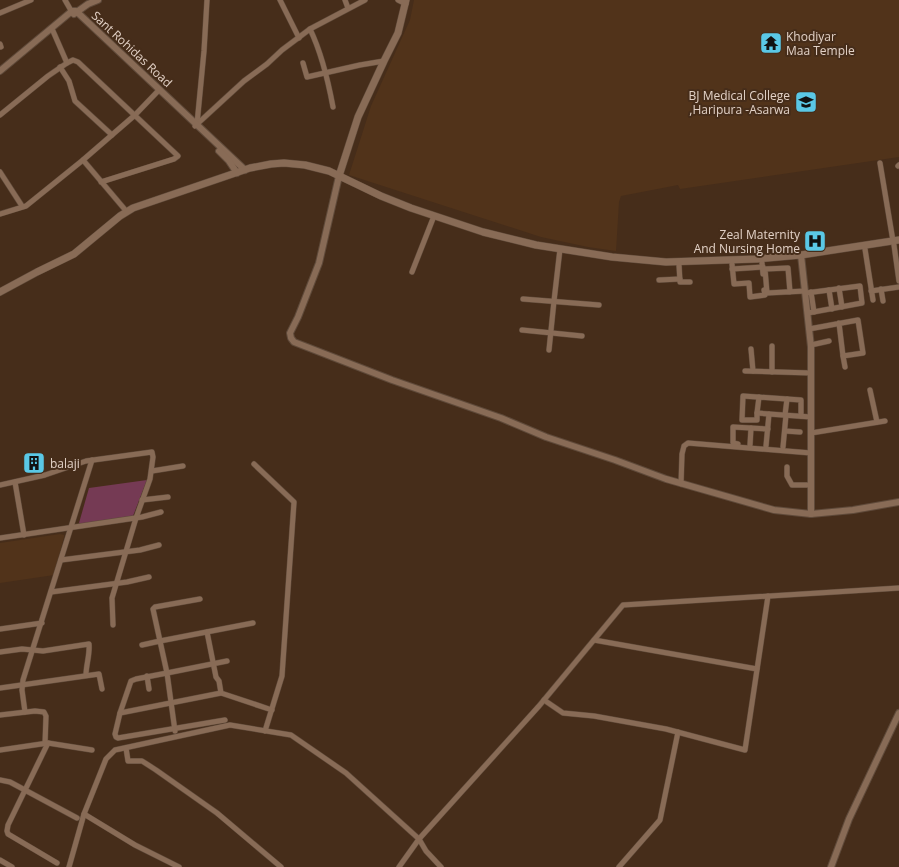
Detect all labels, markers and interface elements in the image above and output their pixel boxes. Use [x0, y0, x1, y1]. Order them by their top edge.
street label: Sant Rohidas Road [88, 7, 176, 91]
place label: Khodiyar Maa Temple [786, 28, 855, 59]
temple icon: Khodiyar Maa Temple [758, 30, 784, 56]
place label: BJ Medical College ,Haripura -Asarwa [689, 87, 790, 118]
school or university icon: BJ Medical College ,Haripura -Asarwa [793, 89, 819, 115]
place label: Zeal Maternity And Nursing Home [694, 226, 801, 257]
hospital icon: Zeal Maternity And Nursing Home [802, 228, 828, 254]
building icon: balaji [21, 450, 47, 476]
place label: balaji [50, 455, 80, 472]

